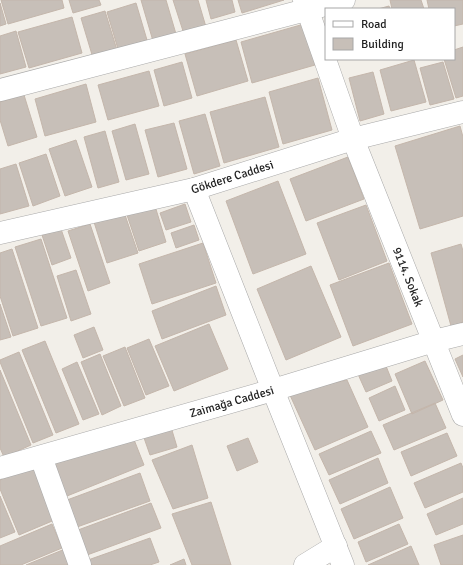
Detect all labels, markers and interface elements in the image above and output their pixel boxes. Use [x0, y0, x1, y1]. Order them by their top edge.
legend [325, 8, 455, 60]
text: Road [361, 17, 387, 32]
text: Building [361, 37, 404, 52]
street label: Gökdere Caddesi [189, 157, 275, 197]
street label: 9114. Sokak [389, 245, 426, 309]
street label: Zaimağa Caddesi [188, 383, 276, 421]

